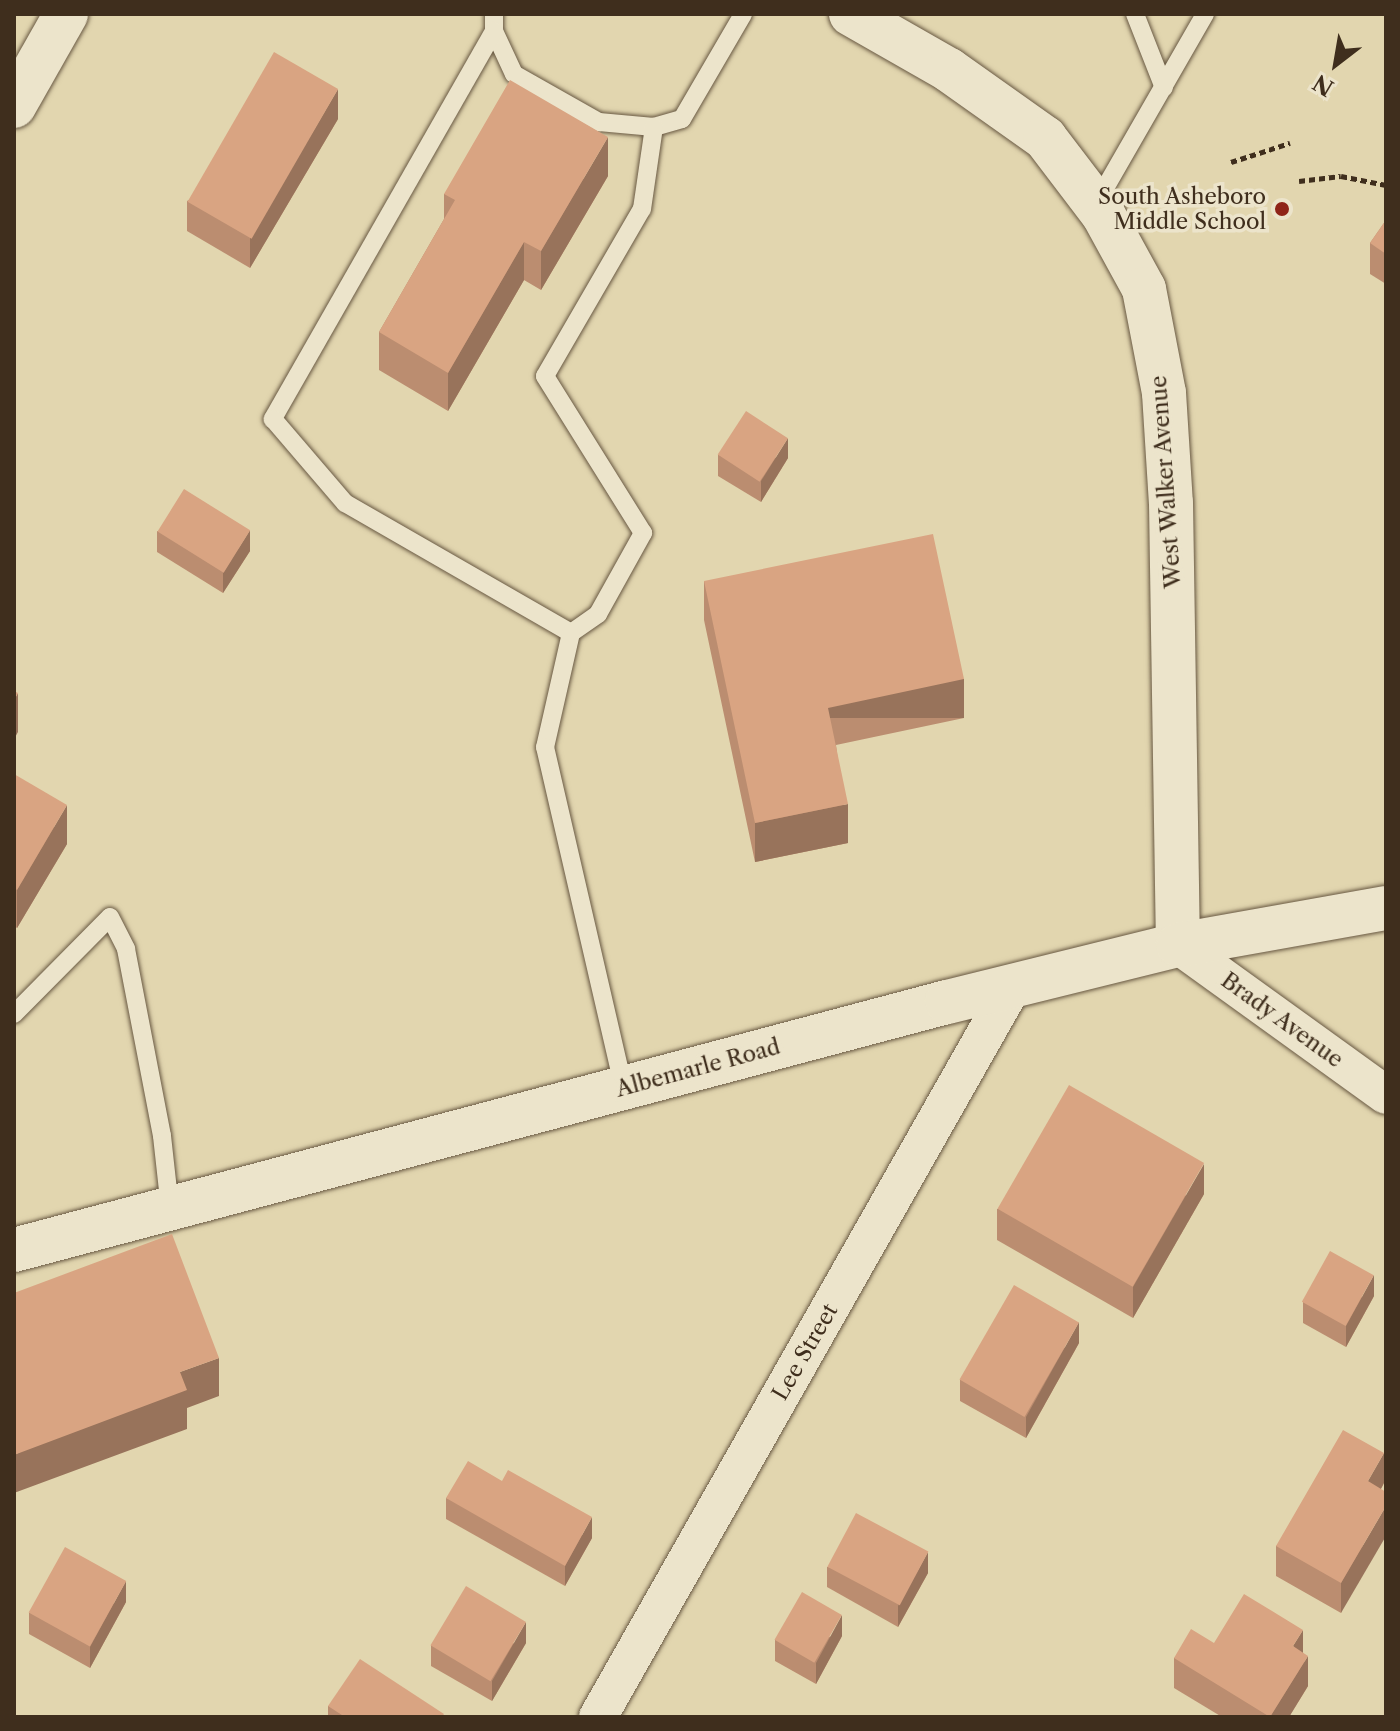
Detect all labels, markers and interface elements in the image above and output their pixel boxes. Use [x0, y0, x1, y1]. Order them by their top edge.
north arrow [1296, 24, 1376, 104]
text: N [1308, 69, 1339, 101]
place label: South Asheboro Middle School [1097, 183, 1266, 234]
marker: South Asheboro Middle School [1273, 200, 1291, 218]
street label: West Walker Avenue [1145, 374, 1187, 590]
street label: Brady Avenue [1215, 967, 1349, 1073]
street label: Albemarle Road [613, 1033, 783, 1103]
street label: Lee Street [767, 1299, 843, 1405]

